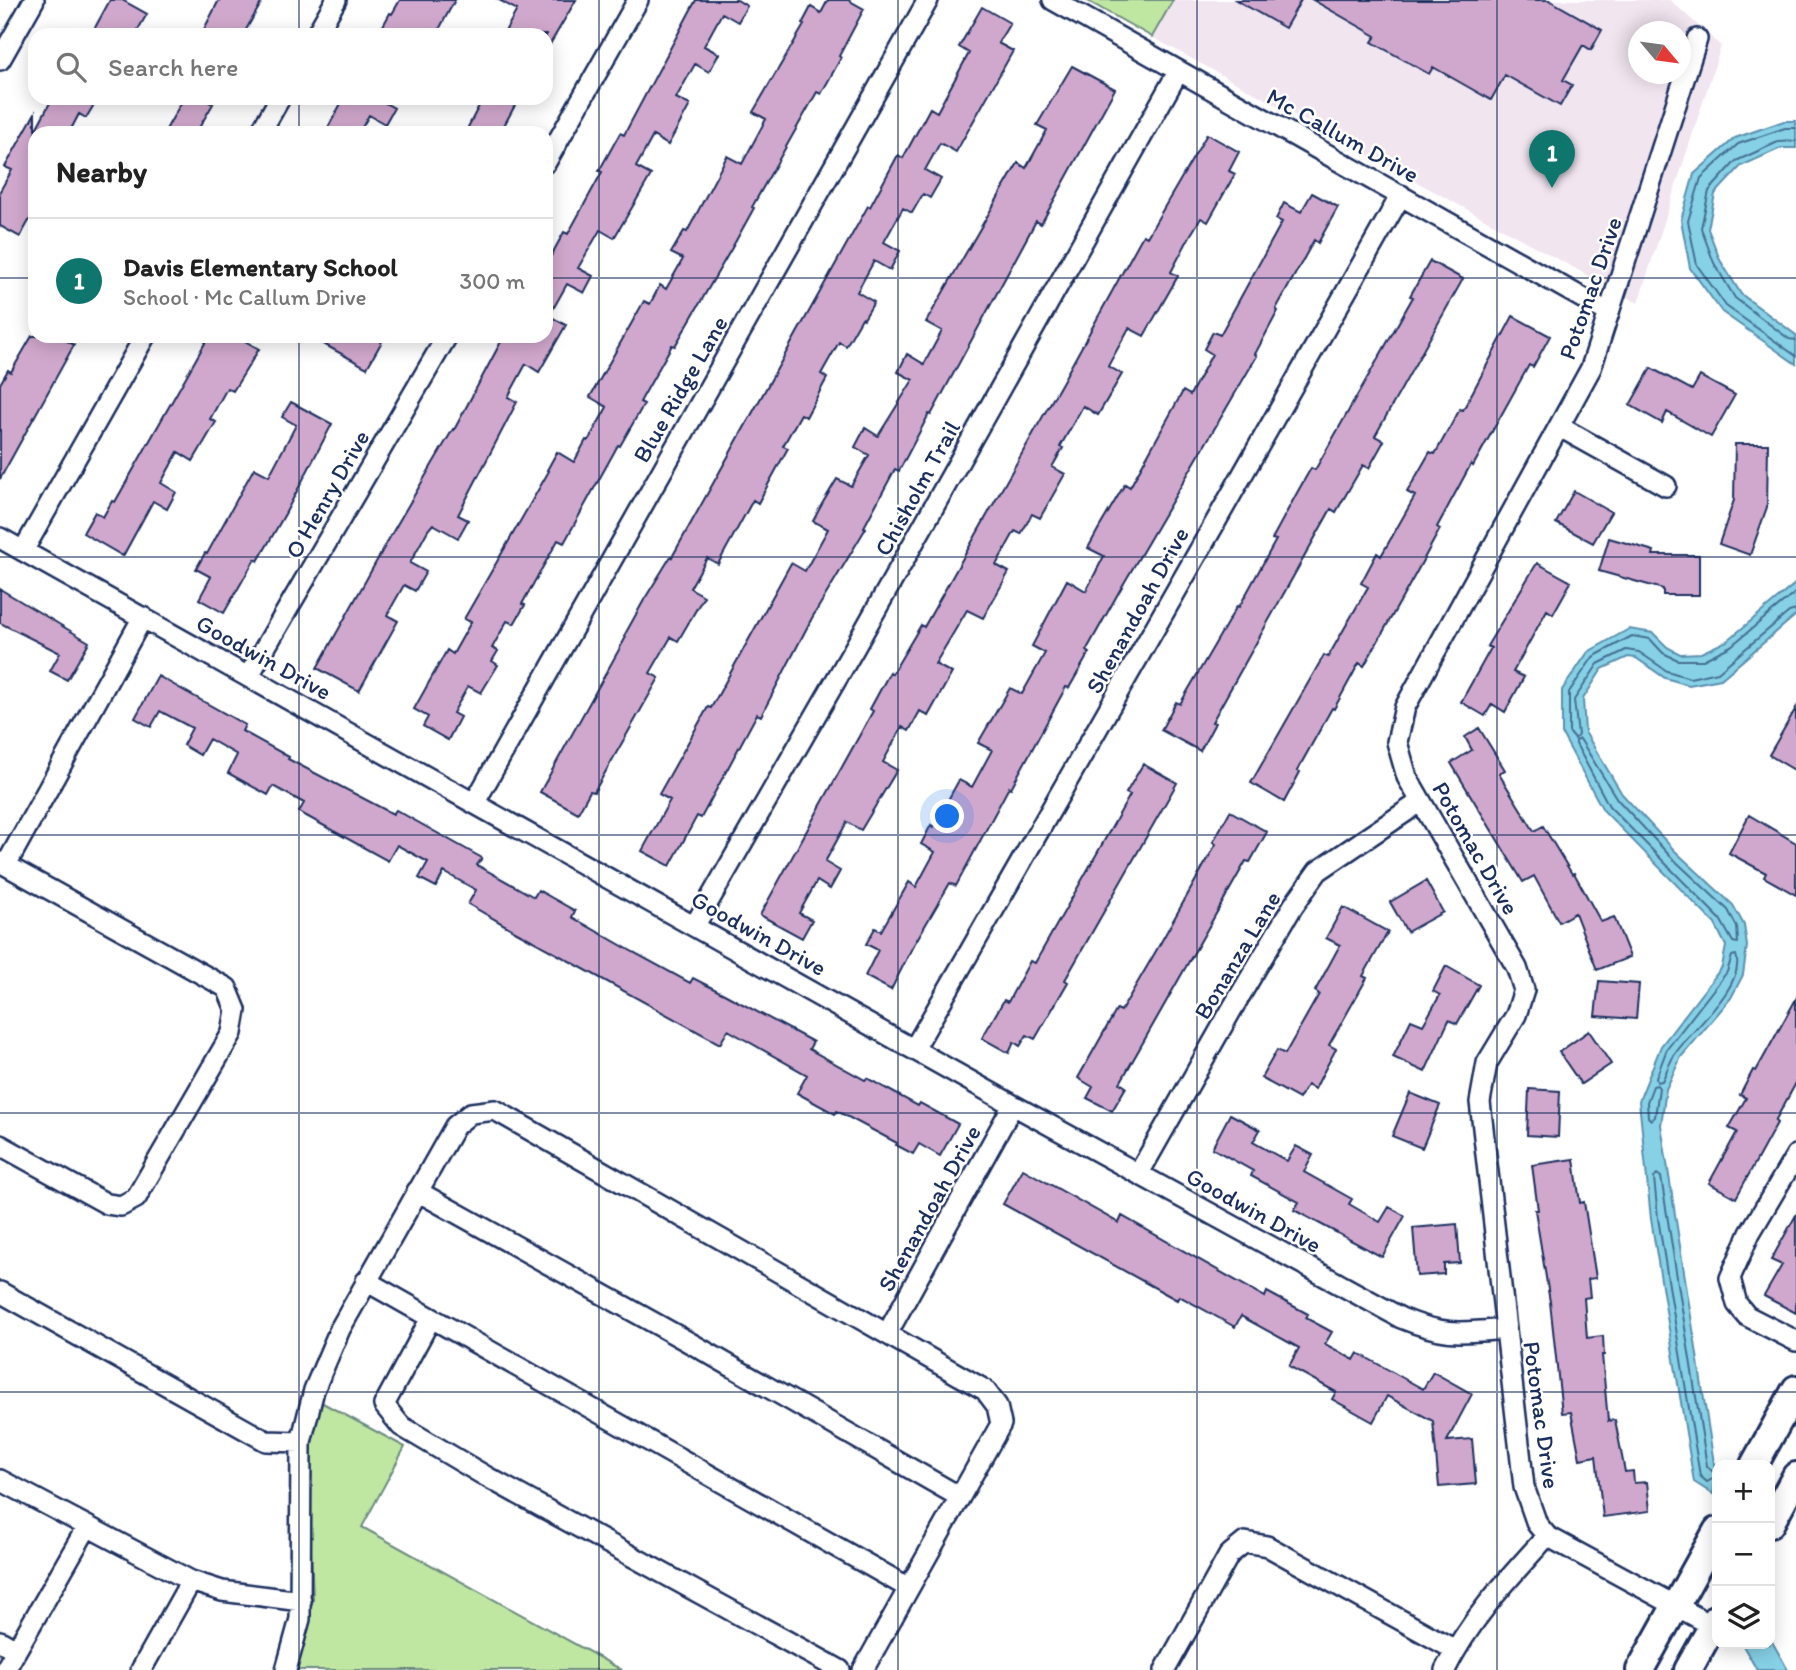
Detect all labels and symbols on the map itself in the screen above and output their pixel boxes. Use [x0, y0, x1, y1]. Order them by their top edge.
north arrow [1628, 21, 1691, 84]
street label: Mc Callum Drive [1262, 81, 1424, 189]
pin: 1 [1529, 130, 1575, 188]
street label: Potomac Drive [1552, 213, 1628, 363]
street label: Blue Ridge Lane [626, 311, 734, 467]
street label: Chisholm Trail [868, 415, 966, 561]
street label: O Henry Drive [279, 425, 375, 563]
street label: Shenandoah Drive [1079, 522, 1195, 698]
street label: Goodwin Drive [191, 608, 337, 706]
street label: Potomac Drive [1426, 776, 1526, 920]
your location [930, 799, 964, 833]
street label: Goodwin Drive [686, 884, 832, 982]
street label: Bonanza Lane [1187, 886, 1287, 1024]
street label: Shenandoah Drive [871, 1120, 987, 1296]
street label: Goodwin Drive [1181, 1161, 1327, 1259]
street label: Potomac Drive [1517, 1339, 1567, 1491]

